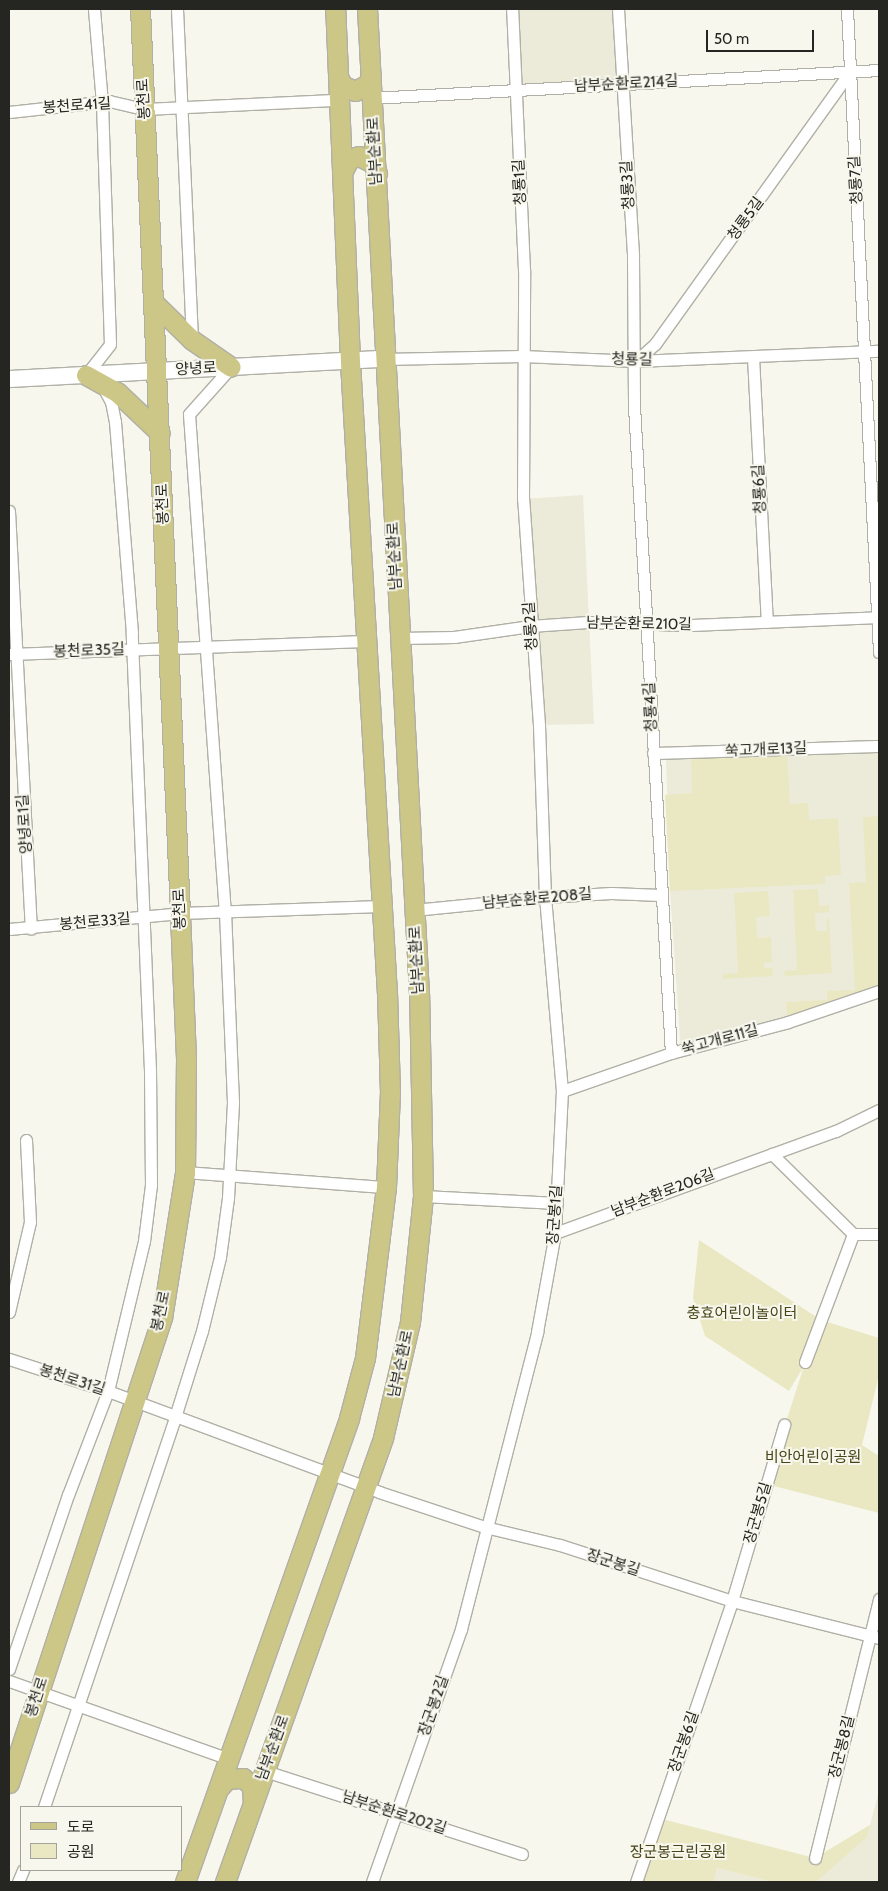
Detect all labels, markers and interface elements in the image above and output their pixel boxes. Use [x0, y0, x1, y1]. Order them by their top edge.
scale bar [708, 20, 816, 52]
text: 50 m [714, 30, 749, 48]
street label: 남부순환로214길 [573, 72, 679, 96]
street label: 봉천로 [134, 78, 154, 120]
street label: 봉천로41길 [42, 95, 112, 117]
street label: 남부순환로 [364, 116, 386, 186]
street label: 청룡7길 [846, 155, 866, 205]
street label: 청룡1길 [510, 158, 530, 206]
street label: 청룡3길 [618, 160, 638, 210]
street label: 청룡5길 [724, 194, 768, 244]
street label: 청룡길 [611, 351, 653, 369]
street label: 양녕로 [175, 359, 217, 379]
street label: 청룡6길 [750, 464, 770, 514]
street label: 봉천로 [153, 483, 173, 525]
street label: 남부순환로 [384, 521, 406, 591]
street label: 청룡2길 [520, 601, 542, 651]
street label: 남부순환로210길 [586, 614, 692, 634]
street label: 봉천로35길 [53, 641, 125, 661]
street label: 청룡4길 [641, 682, 661, 732]
street label: 쑥고개로13길 [725, 740, 807, 760]
street label: 양녕로1길 [14, 793, 36, 855]
street label: 남부순환로208길 [481, 885, 593, 913]
street label: 봉천로 [170, 888, 190, 930]
street label: 봉천로33길 [59, 910, 131, 934]
street label: 남부순환로 [406, 925, 428, 995]
street label: 쑥고개로11길 [680, 1021, 760, 1059]
street label: 남부순환로206길 [609, 1165, 717, 1221]
street label: 장군봉1길 [544, 1184, 566, 1246]
street label: 봉천로 [148, 1289, 174, 1333]
park label: 충효어린이놀이터 [687, 1305, 797, 1323]
street label: 남부순환로 [385, 1328, 417, 1400]
street label: 봉천로31길 [37, 1361, 107, 1399]
park label: 비안어린이공원 [765, 1449, 861, 1467]
street label: 장군봉5길 [741, 1480, 775, 1546]
street label: 장군봉길 [584, 1546, 642, 1580]
street label: 장군봉2길 [415, 1673, 453, 1739]
street label: 봉천로 [22, 1675, 52, 1719]
street label: 장군봉6길 [665, 1709, 703, 1775]
street label: 남부순환로 [253, 1713, 293, 1783]
street label: 장군봉8길 [825, 1714, 859, 1780]
street label: 남부순환로202길 [339, 1788, 449, 1838]
legend [20, 1806, 182, 1871]
text: 도로 [67, 1818, 95, 1836]
text: 공원 [67, 1843, 95, 1861]
park label: 장군봉근린공원 [630, 1844, 726, 1862]

